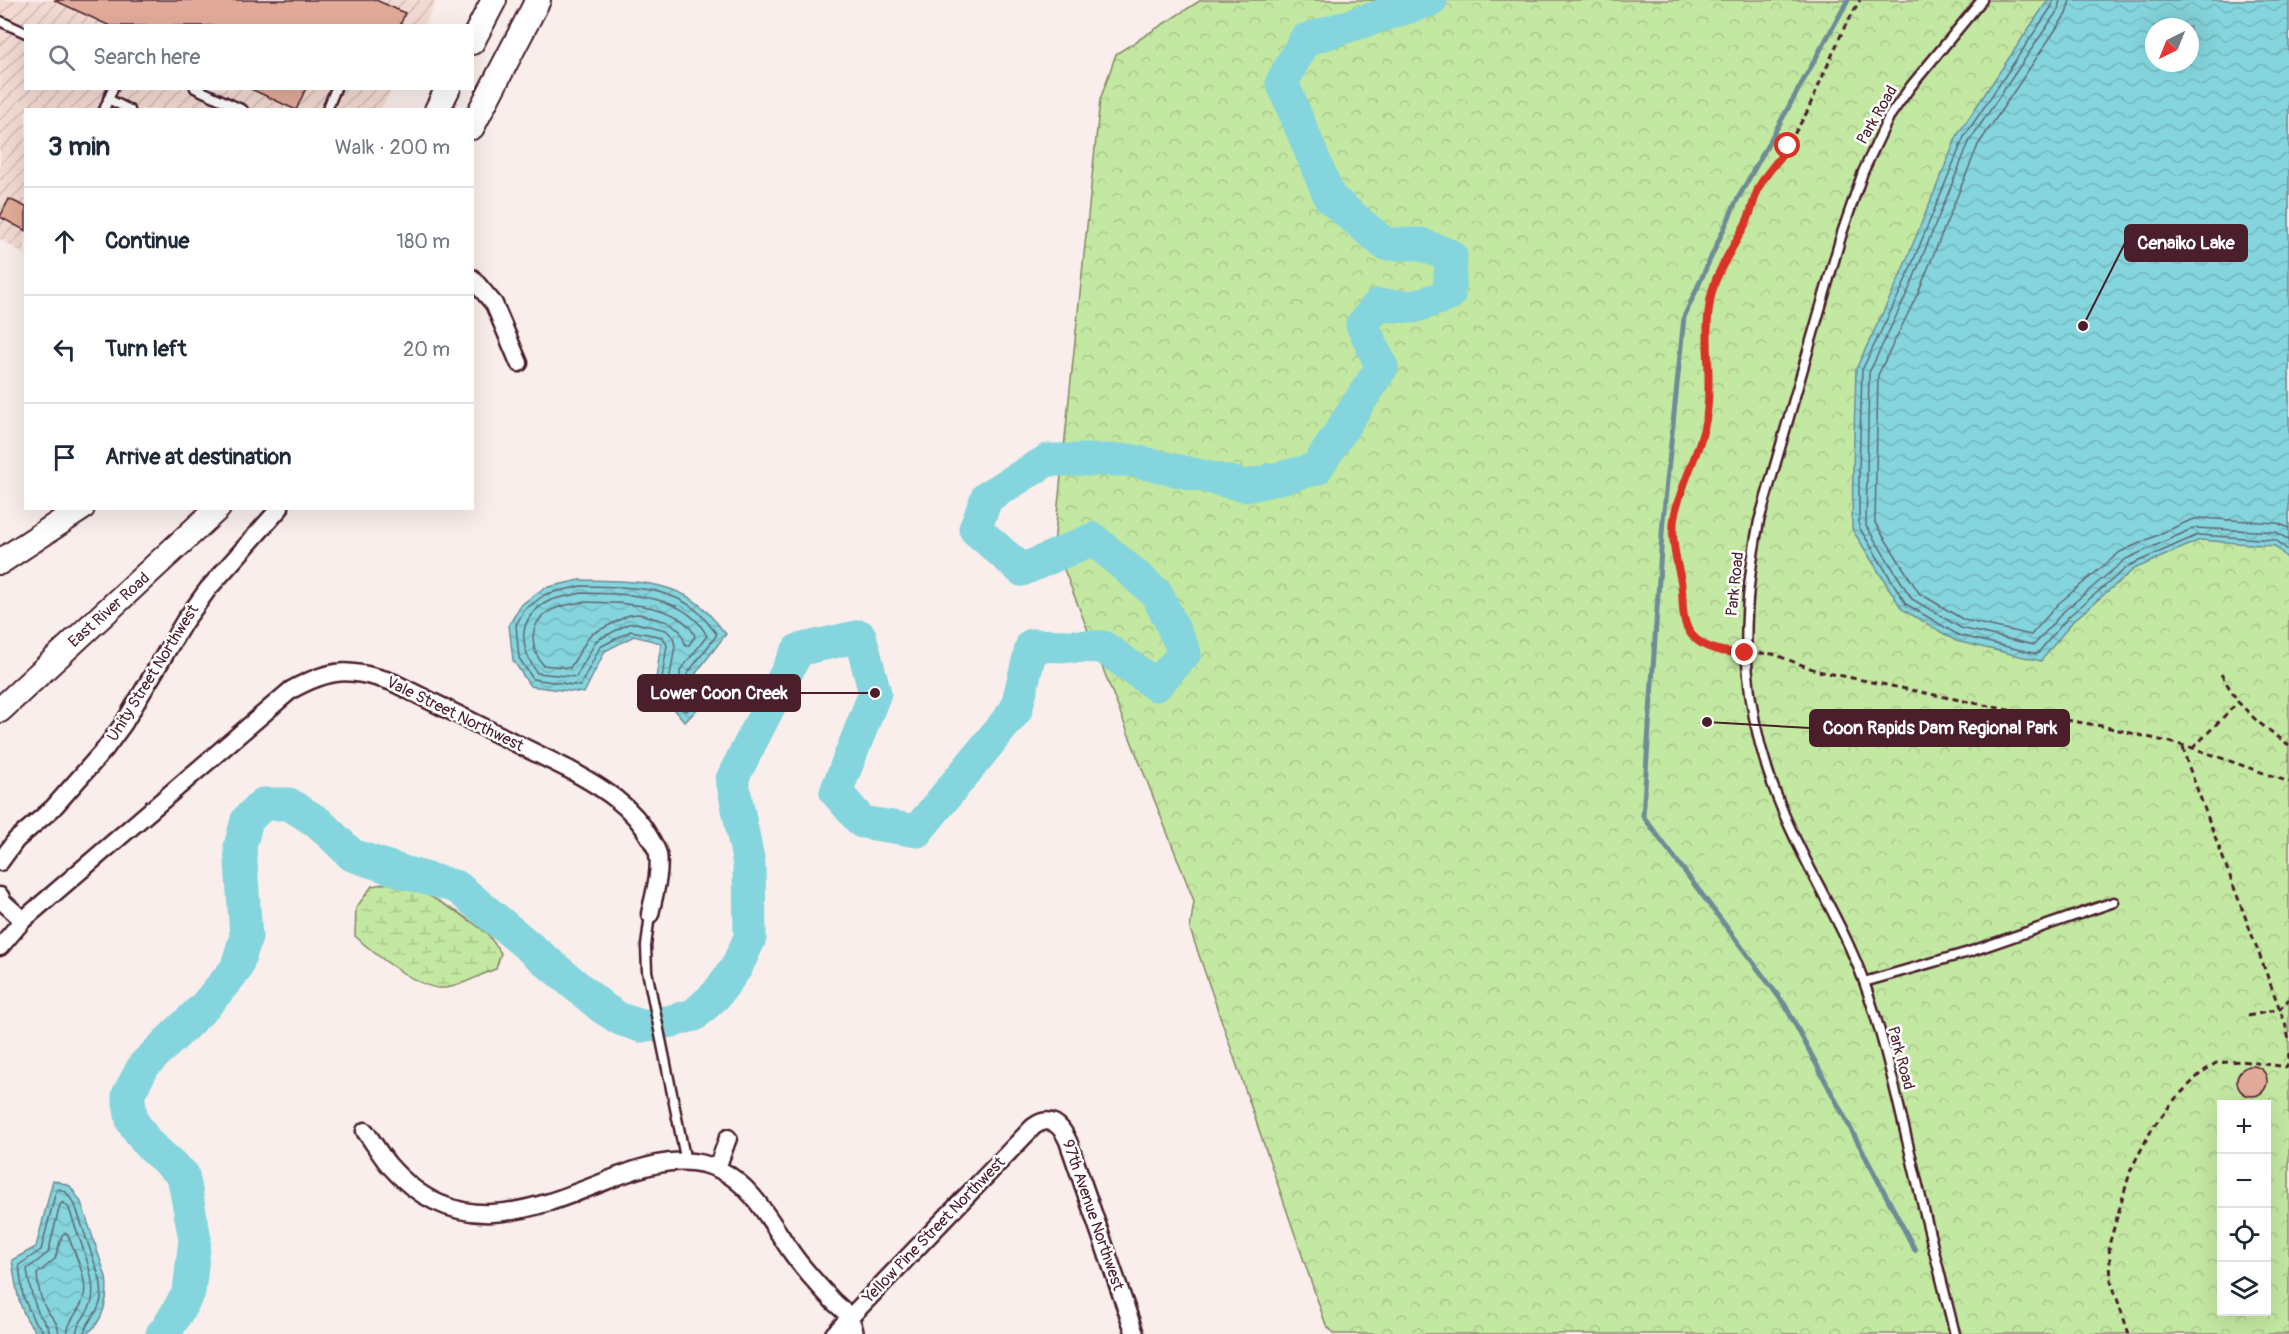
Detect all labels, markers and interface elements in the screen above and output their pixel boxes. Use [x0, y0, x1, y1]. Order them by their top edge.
north arrow [2145, 18, 2199, 72]
search box [24, 24, 474, 90]
icon: search [45, 41, 78, 74]
text: Search here [93, 43, 200, 71]
street label: Park Road [1852, 82, 1902, 148]
text: 3 min [48, 131, 110, 163]
route start [1774, 132, 1800, 158]
text: Walk · 200 m [335, 135, 450, 160]
icon: ahead [48, 225, 81, 258]
callout: Cenaiko Lake [2125, 225, 2247, 261]
text: Continue [105, 227, 189, 255]
text: 180 m [396, 229, 450, 254]
text: Cenaiko Lake [2137, 232, 2236, 255]
icon: left [48, 333, 81, 366]
text: Turn left [105, 335, 187, 363]
text: 20 m [403, 337, 450, 362]
icon: arrive [48, 441, 81, 474]
text: Arrive at destination [105, 443, 291, 471]
street label: Park Road [1722, 551, 1748, 617]
street label: East River Road [64, 568, 154, 652]
street label: Unity Street Northwest [103, 600, 203, 745]
route end [1731, 639, 1757, 665]
street label: Vale Street Northwest [383, 672, 527, 756]
callout: Lower Coon Creek [638, 675, 800, 711]
text: Lower Coon Creek [650, 682, 788, 705]
callout: Coon Rapids Dam Regional Park [1810, 710, 2069, 746]
text: Coon Rapids Dam Regional Park [1823, 717, 2058, 740]
street label: Park Road [1883, 1024, 1919, 1092]
map controls [2217, 1100, 2271, 1316]
button: + [2217, 1100, 2271, 1154]
street label: 97th Avenue Northwest [1058, 1137, 1128, 1294]
street label: Yellow Pine Street Northwest [858, 1152, 1010, 1308]
button: − [2217, 1154, 2271, 1208]
button: locate [2217, 1208, 2271, 1262]
button: layers [2217, 1262, 2271, 1316]

